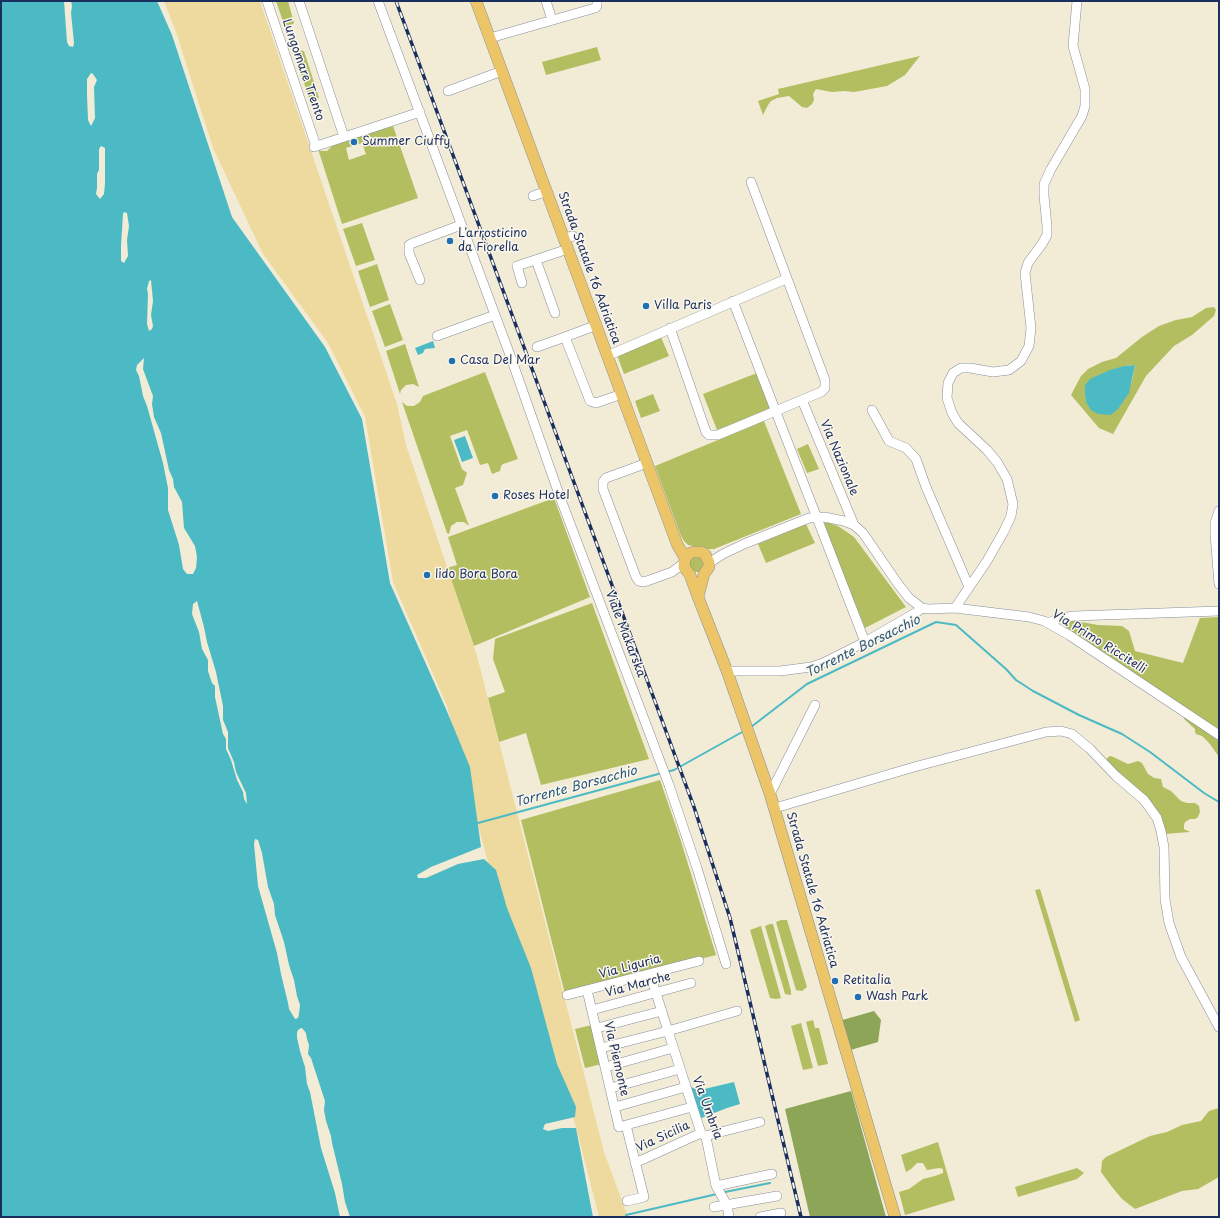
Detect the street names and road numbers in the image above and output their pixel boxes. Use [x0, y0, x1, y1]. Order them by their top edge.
street label: Lungomare Trento [279, 17, 327, 123]
street label: Strada Statale 16 Adriatica [555, 190, 623, 346]
street label: Via Nazionale [817, 418, 861, 498]
street label: Viale Makarska [602, 589, 648, 679]
street label: Via Primo Riccitelli [1049, 607, 1149, 677]
street label: Strada Statale 16 Adriatica [783, 810, 841, 970]
street label: Via Liguria [598, 952, 662, 982]
street label: Via Marche [604, 969, 672, 1001]
street label: Via Piemonte [600, 1020, 632, 1098]
street label: Via Umbria [689, 1074, 725, 1142]
street label: Via Sicilia [634, 1118, 692, 1156]

